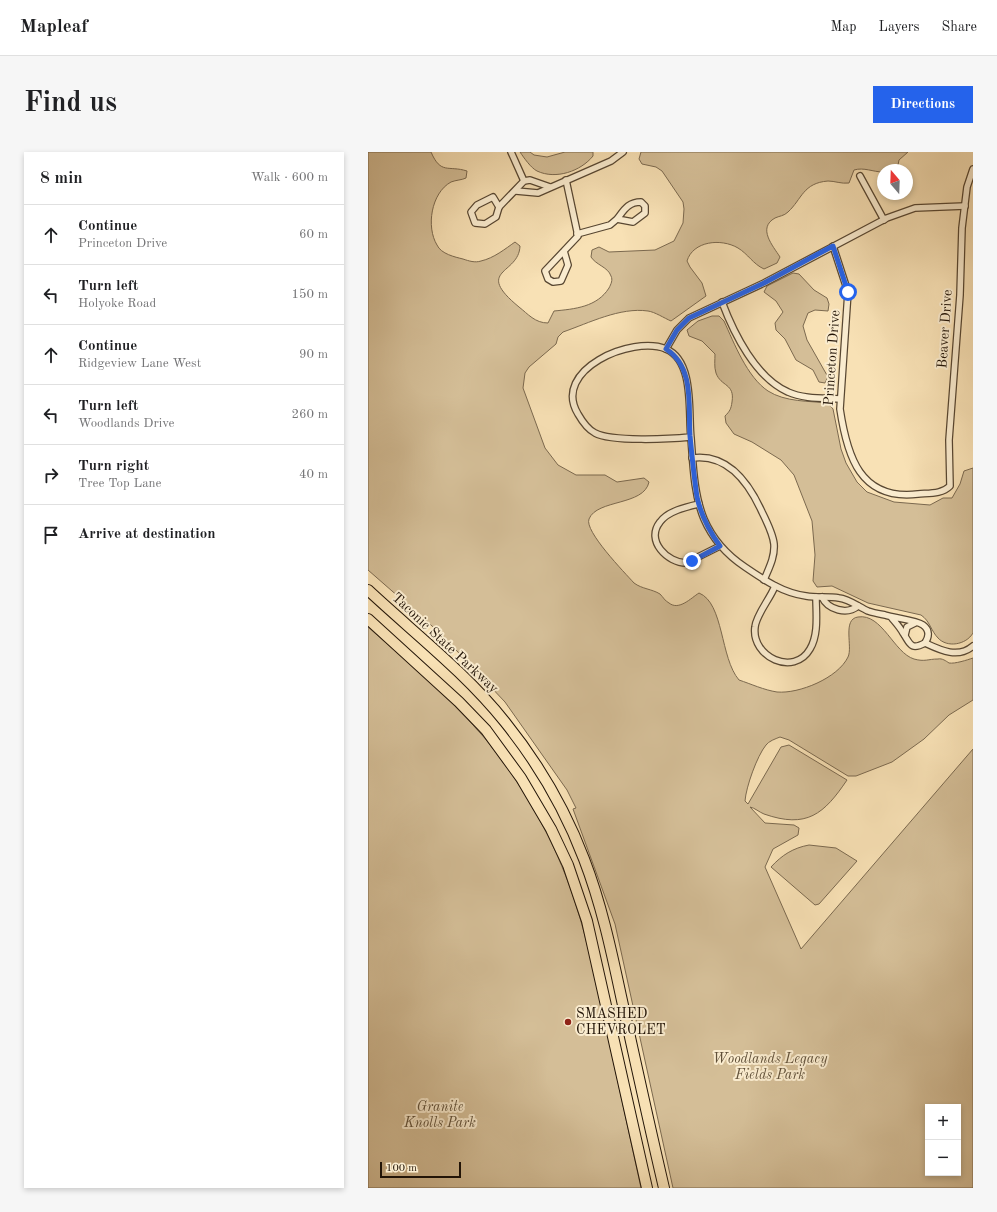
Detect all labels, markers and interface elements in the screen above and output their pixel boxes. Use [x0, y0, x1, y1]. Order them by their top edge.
text: Mapleaf [20, 18, 88, 37]
text: Map [831, 20, 857, 34]
text: Layers [879, 20, 920, 34]
text: Share [942, 20, 977, 34]
button: Directions [873, 86, 973, 123]
text: Find us [24, 90, 117, 118]
north arrow [877, 164, 913, 200]
text: 8 min [40, 170, 83, 187]
text: Walk · 600 m [251, 171, 328, 184]
text: Continue [78, 219, 137, 234]
icon: ahead [40, 224, 62, 246]
text: 60 m [299, 228, 328, 241]
text: Princeton Drive [78, 237, 167, 250]
text: Turn left [78, 279, 138, 294]
route start [839, 283, 857, 301]
icon: left [40, 284, 62, 306]
text: 150 m [291, 288, 328, 301]
street label: Beaver Drive [935, 289, 955, 369]
text: Holyoke Road [78, 297, 156, 310]
street label: Princeton Drive [822, 310, 842, 406]
text: Continue [78, 339, 137, 354]
icon: ahead [40, 344, 62, 366]
text: 90 m [299, 348, 328, 361]
text: Ridgeview Lane West [78, 357, 201, 370]
text: Turn left [78, 399, 138, 414]
icon: left [40, 404, 62, 426]
text: 260 m [291, 408, 328, 421]
text: Woodlands Drive [78, 417, 175, 430]
text: Turn right [78, 459, 149, 474]
icon: right [40, 464, 62, 486]
text: 40 m [299, 468, 328, 481]
text: Tree Top Lane [78, 477, 162, 490]
icon: arrive [40, 524, 62, 546]
text: Arrive at destination [78, 527, 216, 542]
route end [683, 552, 701, 570]
street label: Taconic State Parkway [389, 590, 501, 696]
place label: SMASHED CHEVROLET [576, 1007, 666, 1037]
marker: SMASHED CHEVROLET [563, 1017, 573, 1027]
park label: Woodlands Legacy Fields Park [713, 1052, 828, 1082]
park label: Granite Knolls Park [403, 1100, 476, 1130]
map controls [925, 1104, 961, 1176]
button: + [925, 1104, 961, 1140]
button: − [925, 1140, 961, 1176]
scale bar [380, 1160, 461, 1179]
text: 100 m [386, 1163, 417, 1174]

